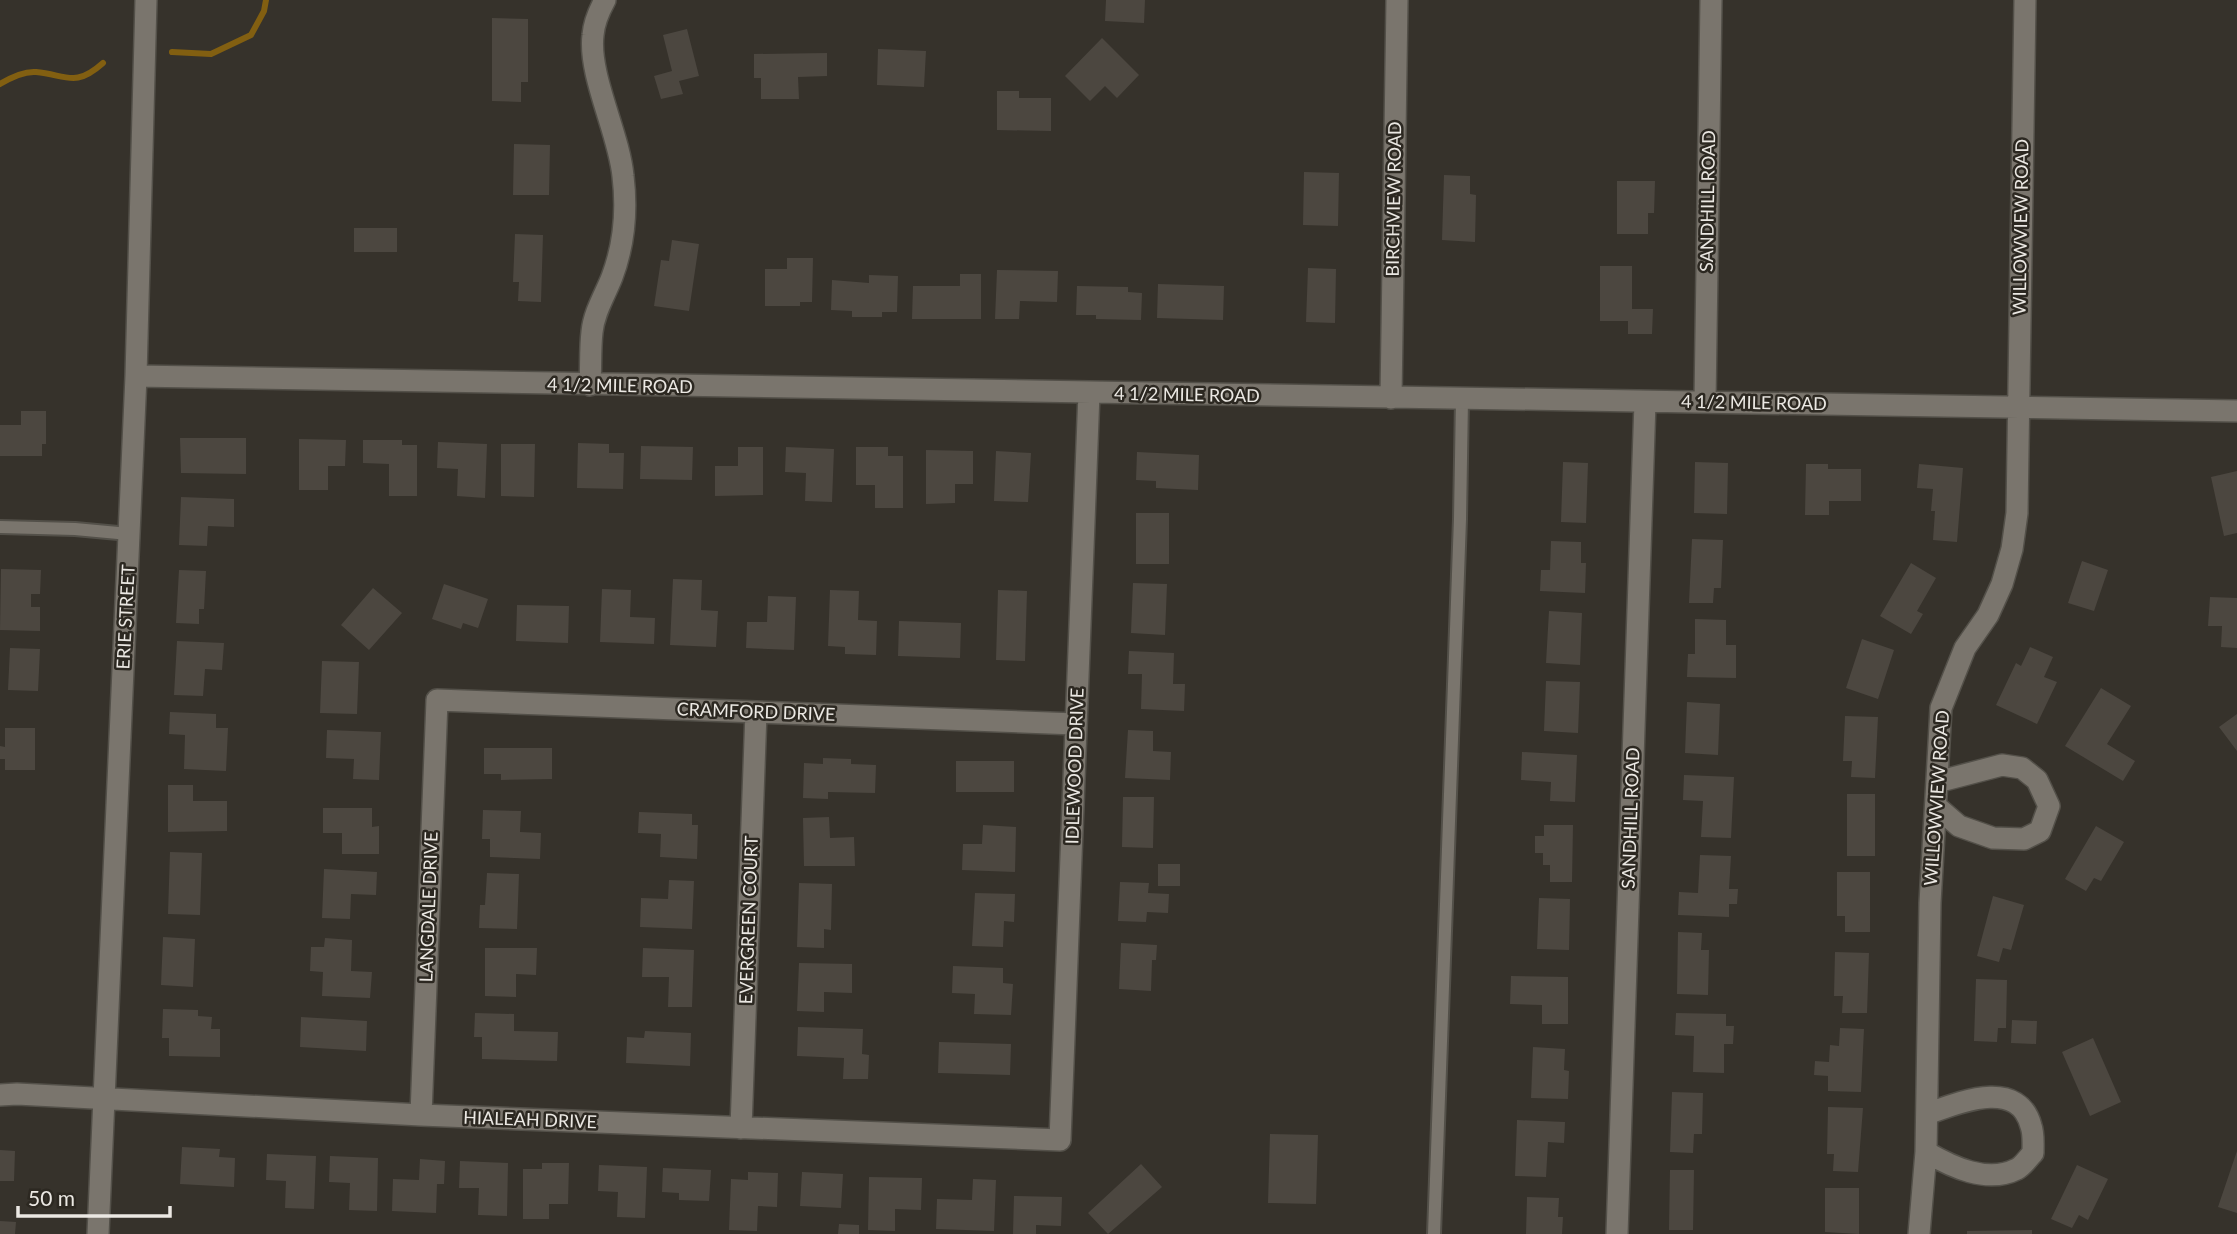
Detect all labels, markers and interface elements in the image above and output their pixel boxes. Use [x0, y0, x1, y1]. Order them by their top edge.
street label: BIRCHVIEW ROAD [1381, 121, 1405, 277]
street label: SANDHILL ROAD [1695, 130, 1719, 272]
street label: WILLOWVIEW ROAD [2007, 139, 2033, 315]
street label: 4 1/2 MILE ROAD [547, 373, 693, 397]
street label: 4 1/2 MILE ROAD [1114, 382, 1260, 406]
street label: 4 1/2 MILE ROAD [1681, 390, 1827, 414]
street label: ERIE STREET [111, 564, 139, 670]
street label: IDLEWOOD DRIVE [1060, 687, 1088, 845]
street label: CRAMFORD DRIVE [676, 697, 836, 725]
street label: WILLOWVIEW ROAD [1919, 709, 1953, 887]
street label: SANDHILL ROAD [1617, 747, 1643, 889]
street label: LANGDALE DRIVE [414, 831, 442, 983]
street label: EVERGREEN COURT [734, 835, 762, 1005]
street label: HIALEAH DRIVE [463, 1106, 597, 1132]
scale bar [18, 1174, 170, 1218]
text: 50 m [28, 1185, 75, 1210]

